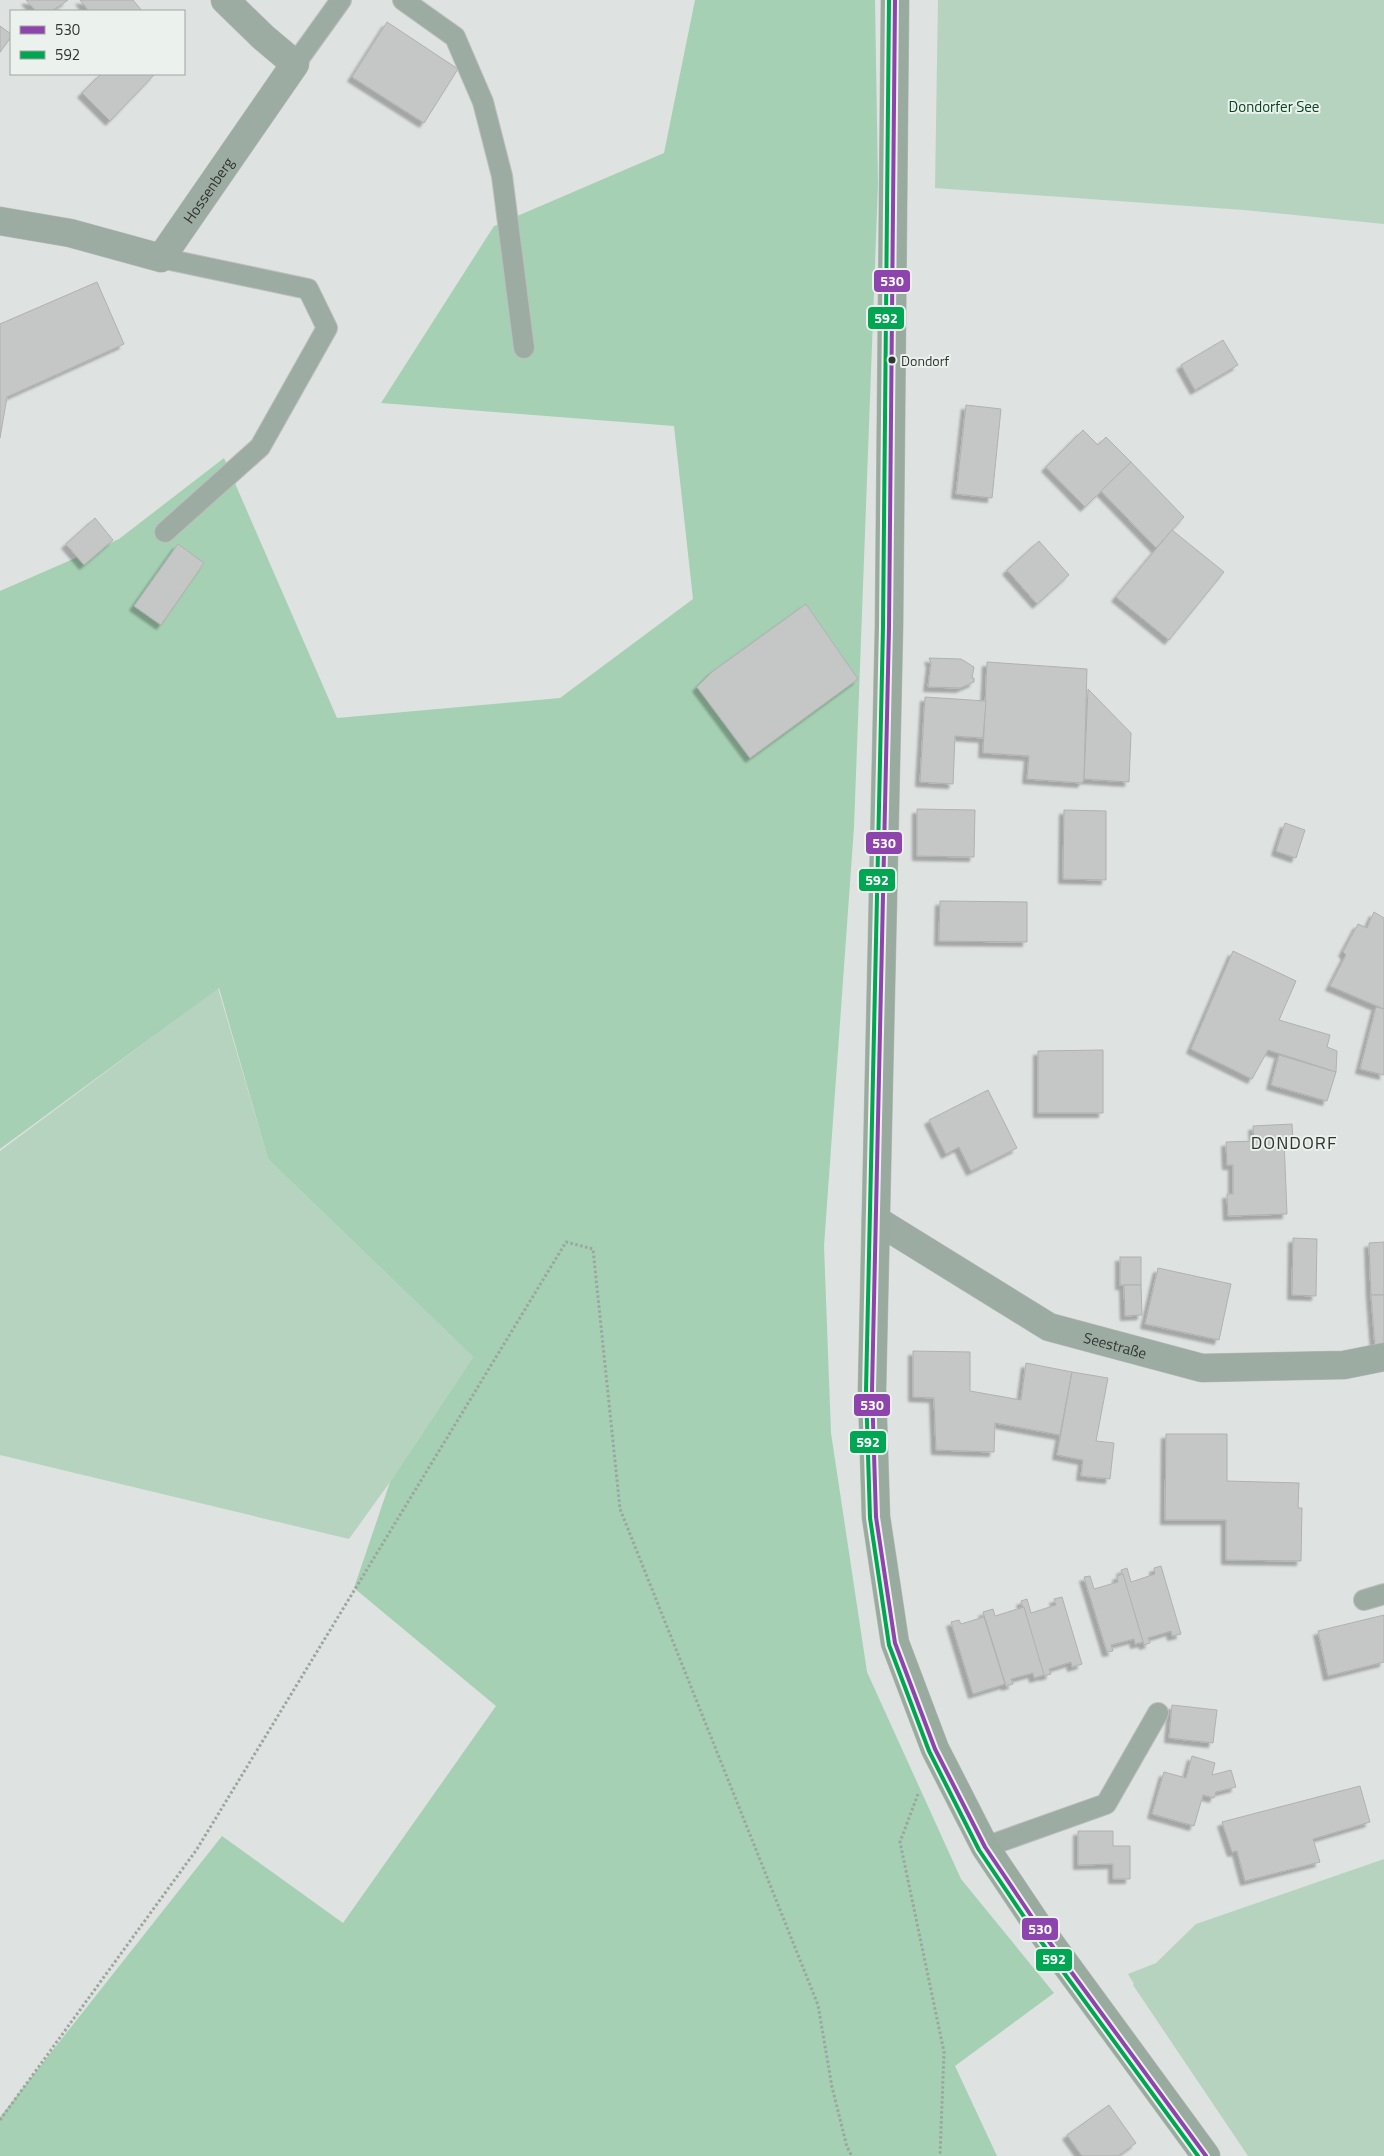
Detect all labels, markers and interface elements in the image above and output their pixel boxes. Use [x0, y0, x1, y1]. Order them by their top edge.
legend [10, 10, 185, 75]
text: 530 [55, 18, 80, 41]
text: 592 [55, 43, 80, 66]
park label: Dondorfer See [1229, 95, 1319, 118]
street label: Hossenberg [177, 152, 239, 228]
line badge: 530 [873, 269, 911, 293]
text: 530 [880, 270, 904, 291]
line badge: 592 [867, 306, 905, 330]
text: 592 [874, 307, 898, 328]
place label: Dondorf [901, 350, 950, 371]
marker: Dondorf [887, 355, 897, 365]
line badge: 530 [865, 831, 903, 855]
text: 530 [872, 832, 896, 853]
line badge: 592 [858, 868, 896, 892]
text: 592 [865, 869, 889, 890]
district label: DONDORF [1251, 1129, 1337, 1156]
street label: Seestraße [1081, 1325, 1149, 1364]
line badge: 530 [853, 1393, 891, 1417]
text: 530 [860, 1394, 884, 1415]
line badge: 592 [849, 1430, 887, 1454]
text: 592 [856, 1431, 880, 1452]
line badge: 530 [1021, 1917, 1059, 1941]
text: 530 [1028, 1918, 1052, 1939]
line badge: 592 [1035, 1948, 1073, 1972]
text: 592 [1042, 1948, 1066, 1969]

